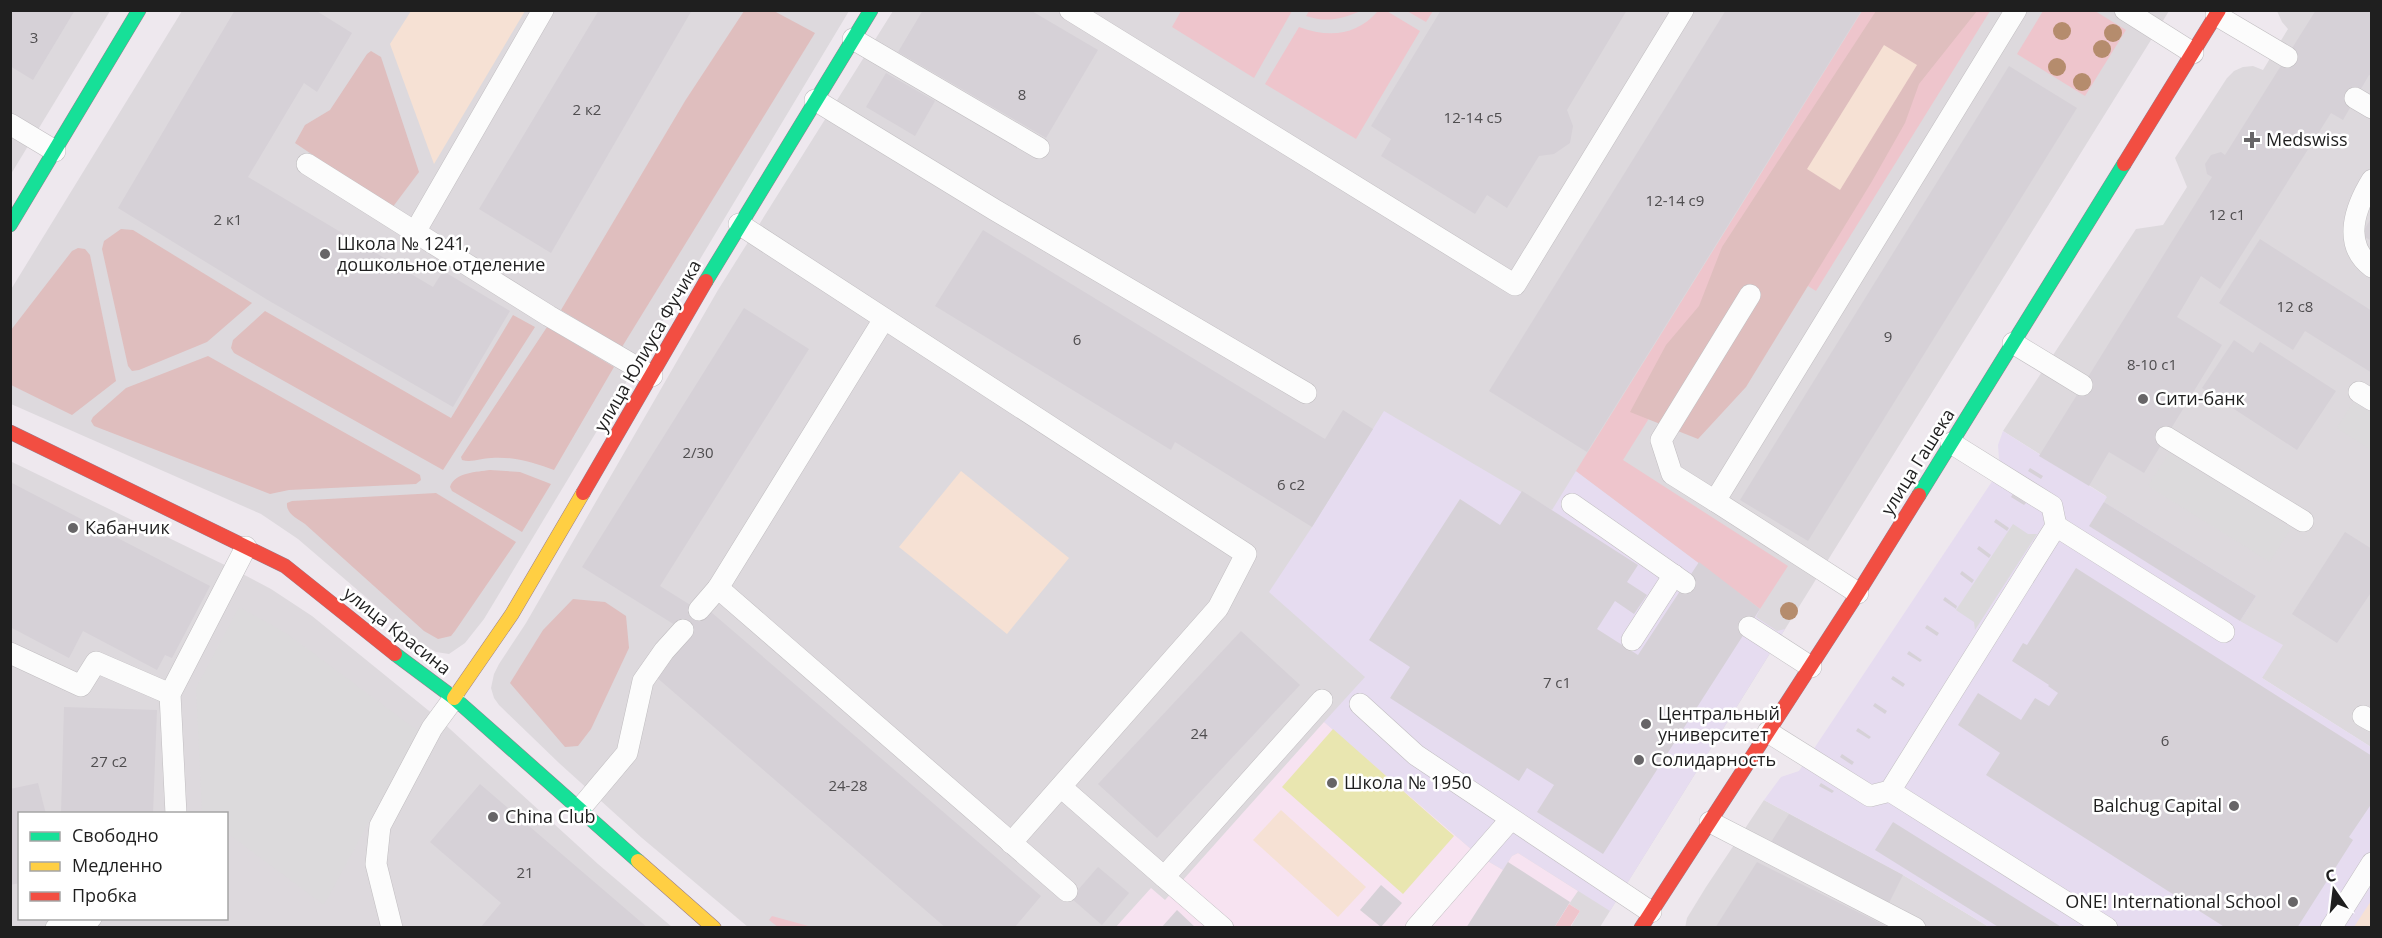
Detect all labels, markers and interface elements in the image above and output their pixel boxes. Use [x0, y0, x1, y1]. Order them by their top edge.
house number: 3 [30, 27, 38, 47]
house number: 8 [1018, 84, 1026, 104]
house number: 2 к2 [573, 99, 601, 119]
house number: 12-14 с5 [1444, 107, 1502, 127]
place label: Medswiss [2266, 127, 2348, 151]
marker: Medswiss [2243, 131, 2261, 149]
house number: 12-14 с9 [1646, 190, 1704, 210]
house number: 12 с1 [2209, 204, 2245, 224]
house number: 2 к1 [214, 209, 242, 229]
place label: Школа № 1241, дошкольное отделение [337, 231, 545, 276]
marker: Школа № 1241, дошкольное отделение [318, 247, 332, 261]
street label: улица Юлиуса Фучика [588, 255, 706, 436]
house number: 12 с8 [2277, 296, 2313, 316]
house number: 9 [1884, 326, 1892, 346]
house number: 6 [1073, 329, 1081, 349]
house number: 8-10 с1 [2127, 354, 2177, 374]
place label: Сити-банк [2155, 386, 2246, 410]
marker: Сити-банк [2136, 392, 2150, 406]
street label: улица Гашека [1875, 404, 1960, 519]
house number: 2/30 [682, 442, 714, 462]
house number: 6 с2 [1277, 474, 1305, 494]
place label: Кабанчик [85, 515, 170, 539]
marker: Кабанчик [66, 521, 80, 535]
street label: улица Красина [339, 581, 456, 680]
house number: 7 с1 [1543, 672, 1571, 692]
place label: Центральный университет [1658, 701, 1780, 746]
marker: Центральный университет [1639, 717, 1653, 731]
house number: 24 [1190, 723, 1208, 743]
house number: 6 [2161, 730, 2169, 750]
place label: Солидарность [1651, 747, 1776, 771]
house number: 27 с2 [91, 751, 127, 771]
marker: Солидарность [1632, 753, 1646, 767]
place label: Школа № 1950 [1344, 770, 1472, 794]
house number: 24-28 [828, 775, 868, 795]
marker: Школа № 1950 [1325, 776, 1339, 790]
place label: Balchug Capital [2093, 793, 2222, 817]
marker: Balchug Capital [2227, 799, 2241, 813]
place label: China Club [505, 804, 596, 828]
marker: China Club [486, 810, 500, 824]
legend [18, 812, 228, 920]
text: Свободно [72, 823, 159, 847]
text: Медленно [72, 853, 163, 877]
north arrow [2304, 860, 2364, 920]
house number: 21 [516, 862, 534, 882]
text: С [2323, 864, 2338, 887]
text: Пробка [72, 883, 137, 907]
place label: ONE! International School [2065, 889, 2281, 913]
marker: ONE! International School [2286, 895, 2300, 909]

